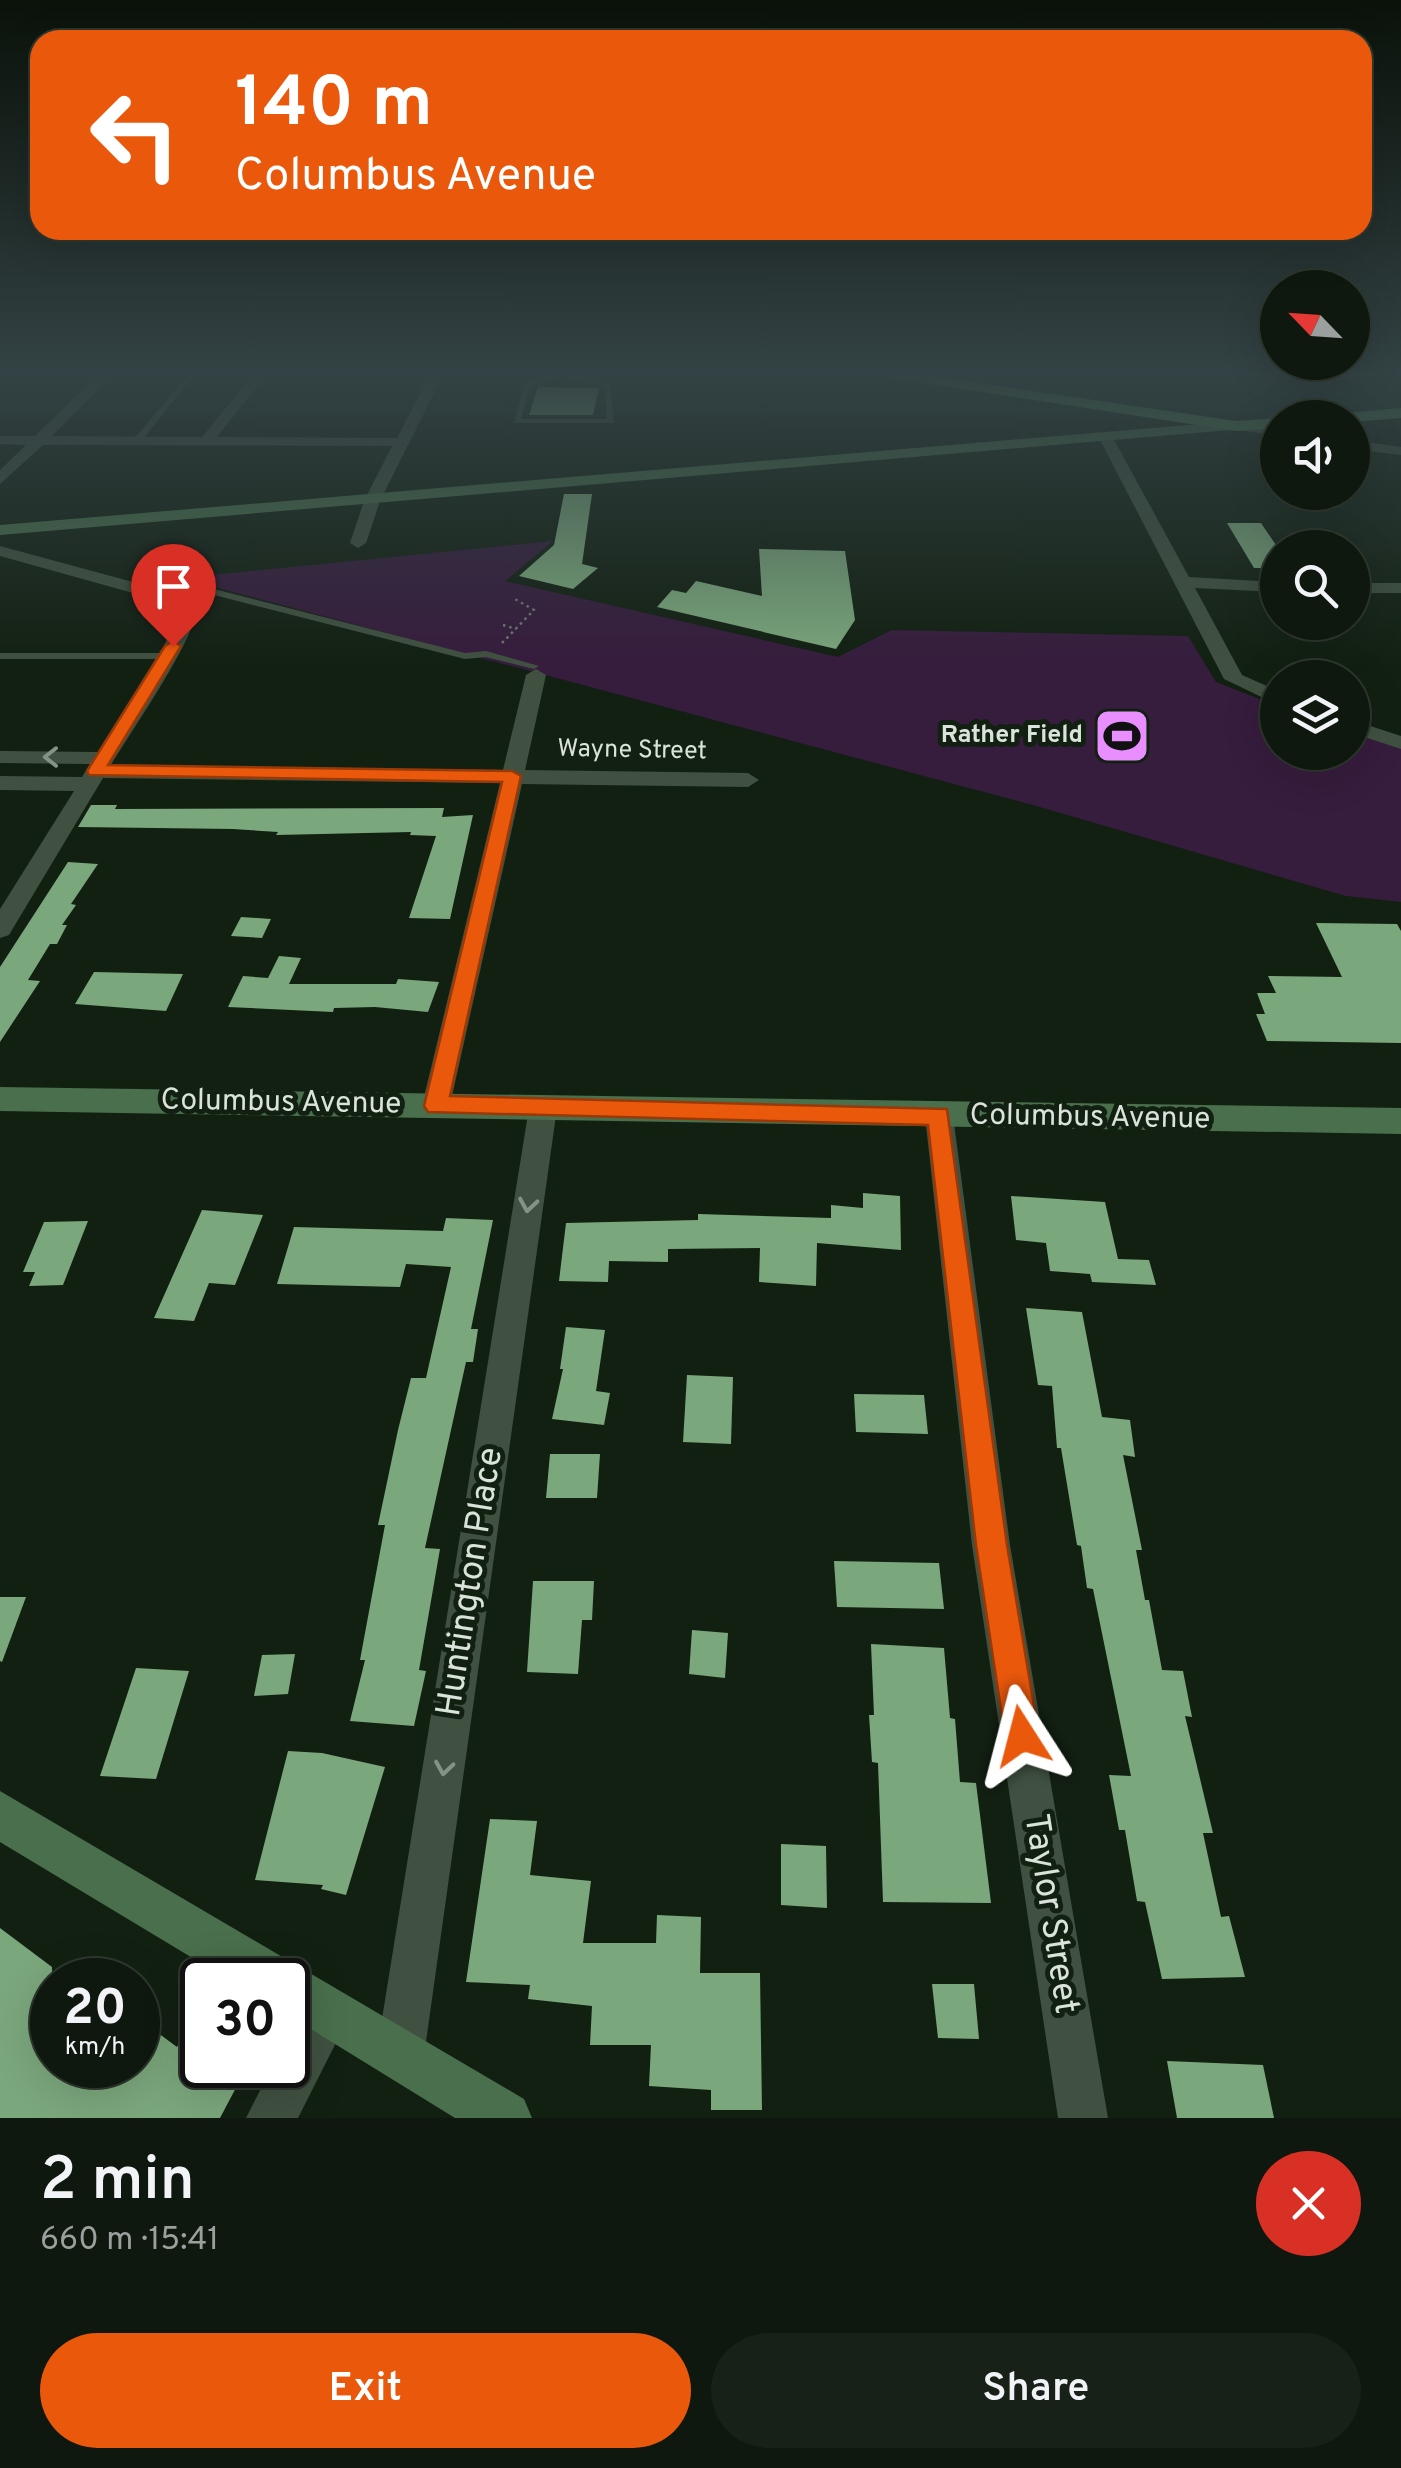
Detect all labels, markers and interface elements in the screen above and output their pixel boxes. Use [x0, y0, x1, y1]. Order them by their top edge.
text: 140 m [235, 62, 433, 151]
icon: left [70, 70, 200, 200]
text: Columbus Avenue [235, 149, 596, 206]
north arrow [1260, 270, 1370, 380]
map controls [1260, 270, 1370, 770]
button: sound [1260, 400, 1370, 510]
button: search [1260, 530, 1370, 640]
pin [131, 544, 216, 647]
icon: arrive [146, 559, 201, 614]
button: layers [1260, 660, 1370, 770]
sports icon: Rather Field [1092, 706, 1152, 766]
place label: Rather Field [941, 720, 1083, 752]
street label: Wayne Street [557, 734, 707, 768]
one-way arrow [43, 746, 58, 768]
street label: Columbus Avenue [160, 1082, 402, 1124]
street label: Columbus Avenue [969, 1097, 1211, 1139]
one-way arrow [519, 1196, 540, 1213]
street label: Huntington Place [428, 1444, 514, 1720]
position arrow [970, 1684, 1074, 1788]
one-way arrow [434, 1760, 455, 1776]
street label: Taylor Street [1012, 1811, 1088, 2017]
speed limit sign: 30 [180, 1958, 310, 2088]
text: 20 [63, 1979, 127, 2042]
text: km/h [65, 2032, 125, 2064]
text: 2 min [40, 2145, 195, 2221]
button: close [1256, 2151, 1361, 2256]
text: 660 m · 15:41 [40, 2221, 219, 2261]
button: Exit [40, 2333, 691, 2448]
button: Share [711, 2333, 1361, 2448]

